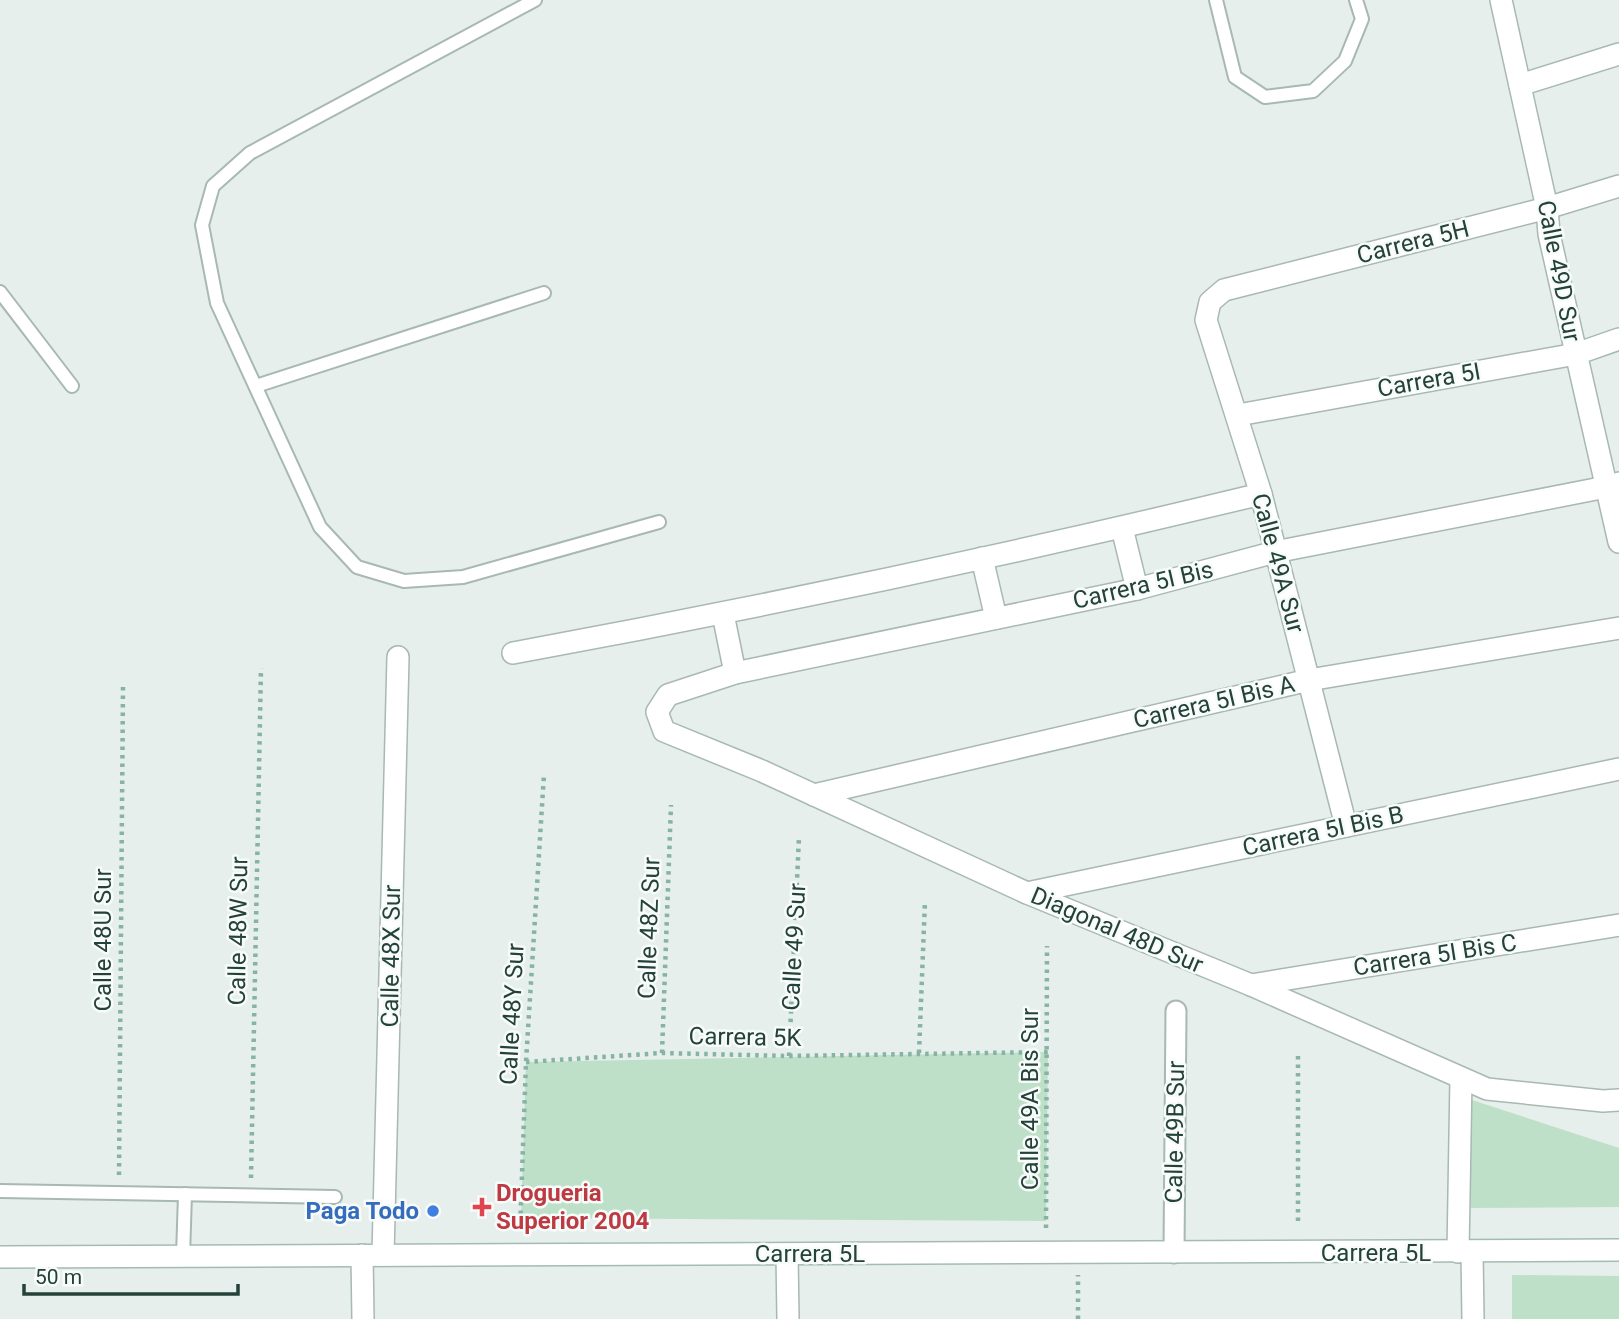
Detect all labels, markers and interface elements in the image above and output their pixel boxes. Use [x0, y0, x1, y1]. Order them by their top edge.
street label: Calle 49D Sur [1532, 198, 1586, 344]
street label: Carrera 5H [1354, 215, 1472, 269]
street label: Carrera 5I [1375, 357, 1483, 403]
street label: Calle 49A Sur [1246, 490, 1310, 636]
street label: Carrera 5I Bis [1070, 555, 1216, 615]
street label: Carrera 5I Bis A [1131, 670, 1298, 734]
street label: Carrera 5I Bis B [1240, 800, 1406, 862]
street label: Calle 48W Sur [223, 856, 253, 1006]
street label: Calle 48Z Sur [633, 857, 665, 999]
street label: Calle 48U Sur [89, 868, 117, 1012]
street label: Diagonal 48D Sur [1027, 881, 1207, 979]
street label: Calle 49 Sur [777, 883, 811, 1011]
street label: Calle 48X Sur [376, 884, 406, 1028]
street label: Carrera 5I Bis C [1351, 928, 1519, 982]
street label: Calle 48Y Sur [494, 942, 530, 1086]
street label: Calle 49A Bis Sur [1016, 1008, 1044, 1190]
street label: Carrera 5K [688, 1022, 803, 1052]
street label: Calle 49B Sur [1160, 1061, 1190, 1203]
place label: Drogueria Superior 2004 [496, 1179, 649, 1235]
place label: Paga Todo [305, 1197, 419, 1225]
marker: Drogueria Superior 2004 [474, 1199, 490, 1215]
marker: Paga Todo [425, 1203, 441, 1219]
street label: Carrera 5L [1321, 1239, 1431, 1267]
street label: Carrera 5L [755, 1240, 865, 1268]
scale bar [24, 1252, 238, 1296]
text: 50 m [35, 1265, 82, 1289]

